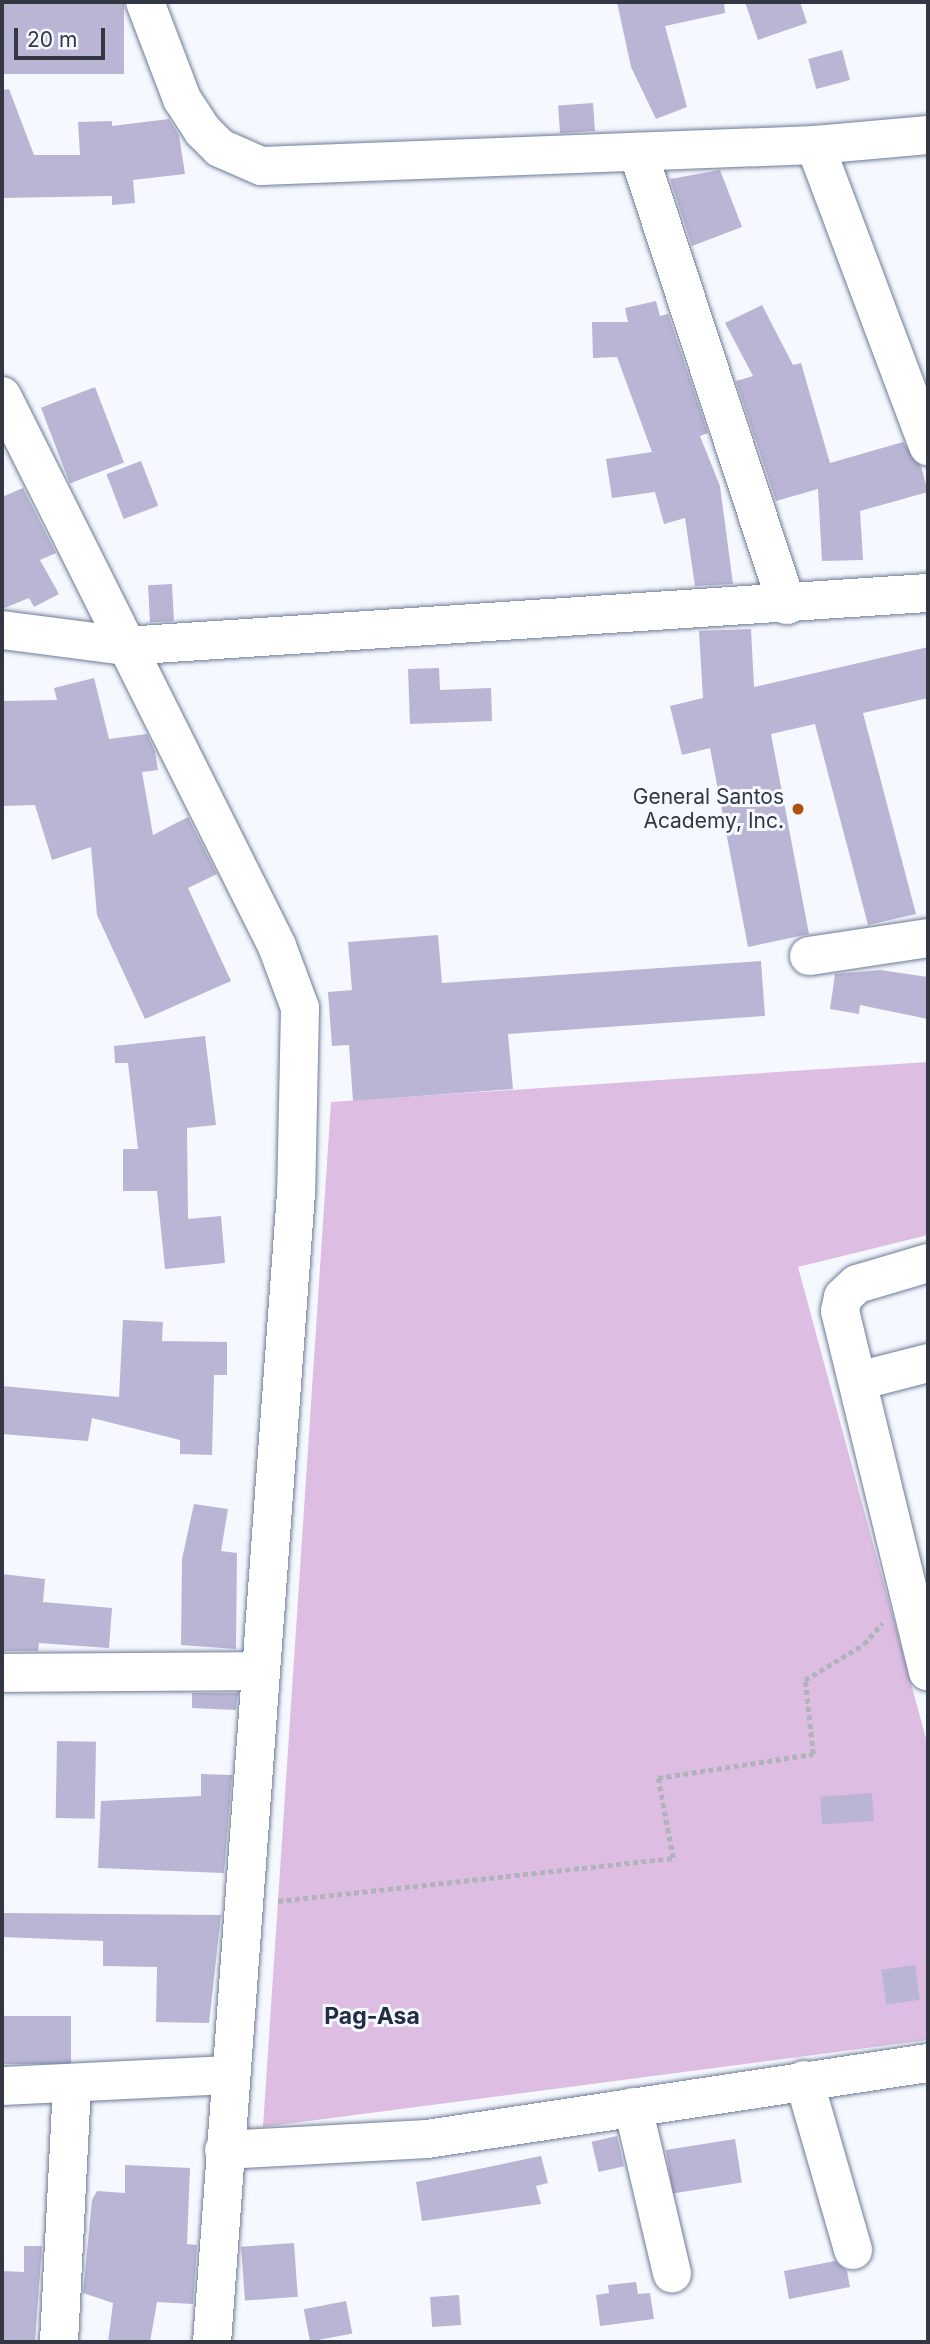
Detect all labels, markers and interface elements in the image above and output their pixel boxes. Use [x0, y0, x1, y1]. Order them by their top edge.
scale bar [18, 14, 108, 58]
text: 20 m [27, 27, 77, 52]
place label: General Santos Academy, Inc. [633, 784, 784, 834]
marker: General Santos Academy, Inc. [790, 801, 806, 817]
district label: Pag-Asa [324, 2002, 420, 2030]

